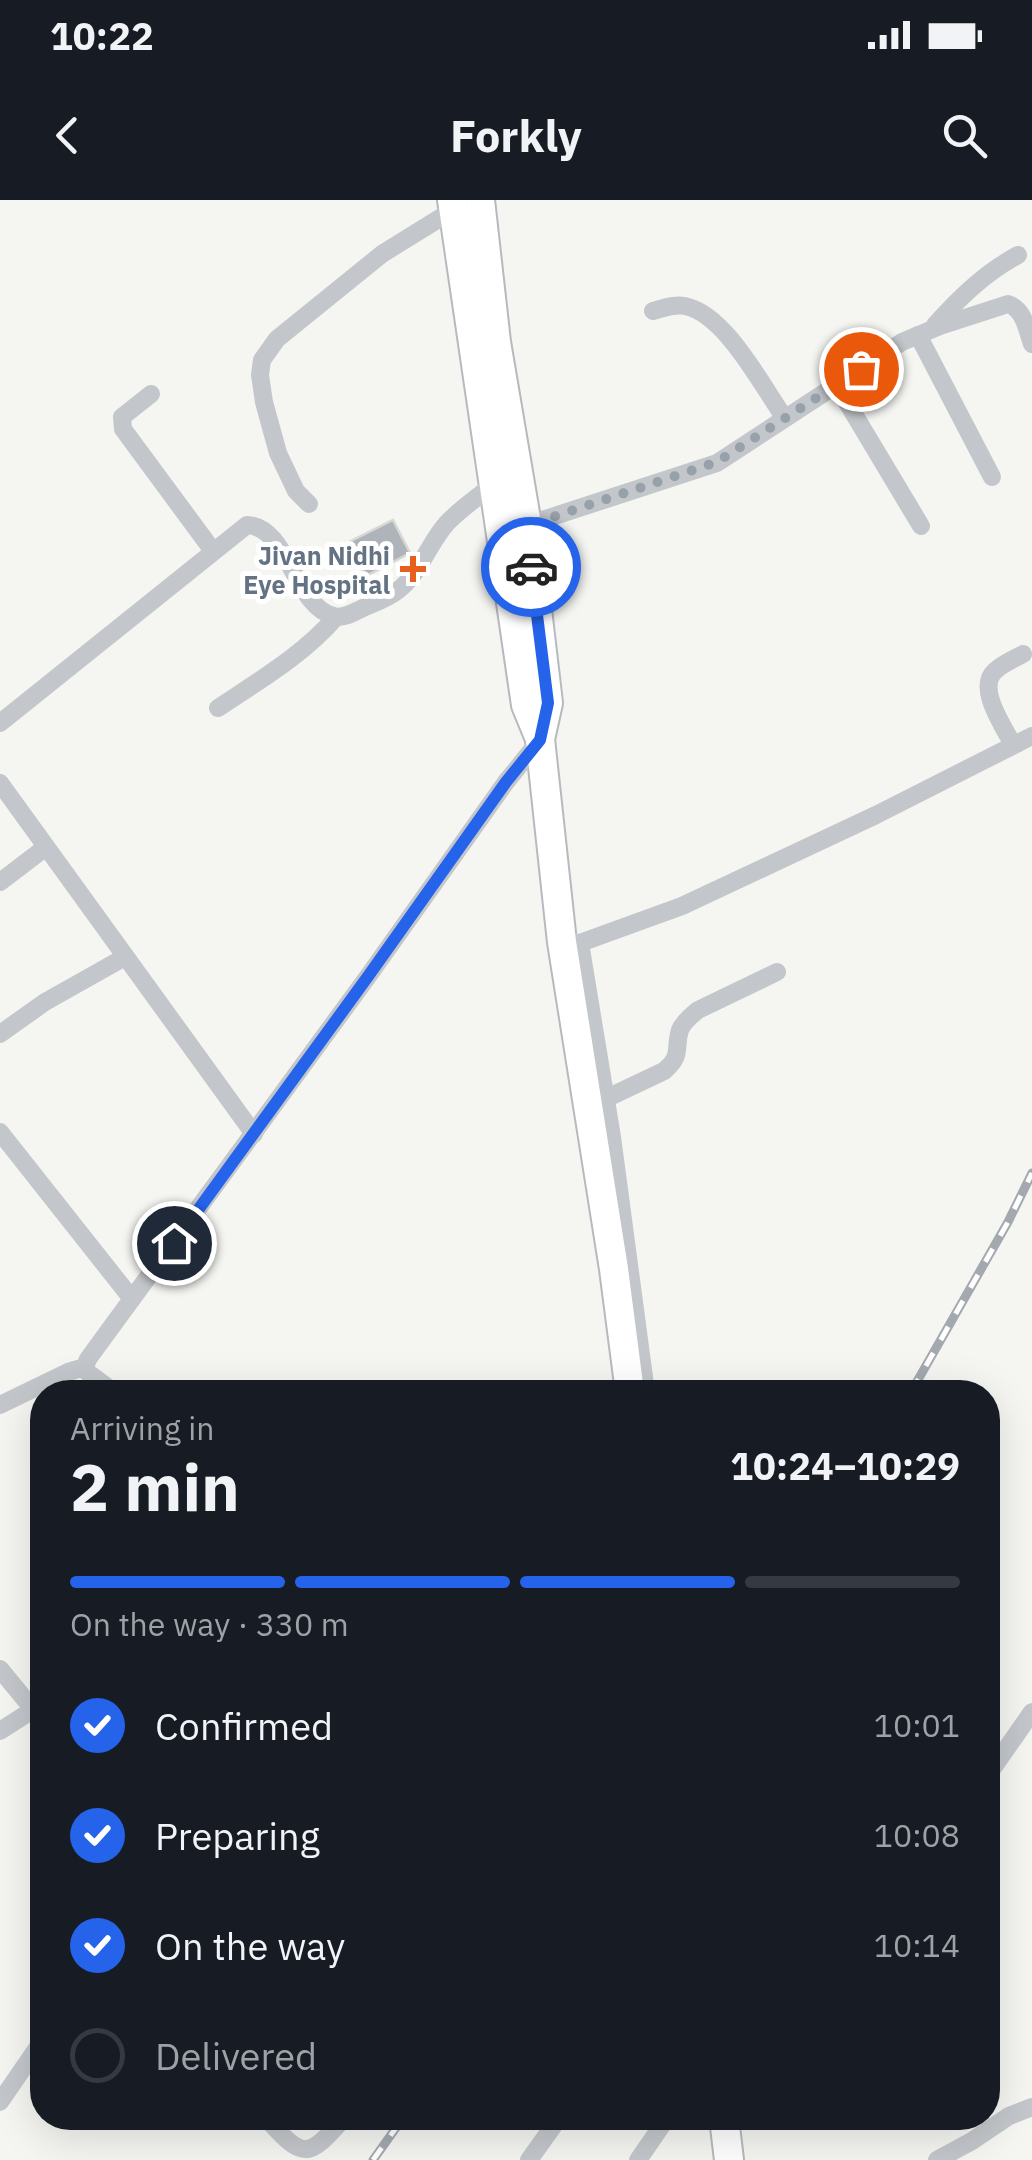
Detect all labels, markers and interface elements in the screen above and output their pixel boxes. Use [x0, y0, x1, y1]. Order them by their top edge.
text: 10:22 [50, 11, 154, 60]
text: Forkly [450, 106, 582, 164]
icon: back [40, 108, 95, 163]
icon: search [937, 108, 992, 163]
pin [819, 327, 904, 412]
icon: bag [834, 342, 889, 397]
courier [481, 517, 581, 617]
place label: Jivan Nidhi Eye Hospital [243, 539, 390, 601]
icon: car [504, 540, 559, 595]
marker: Jivan Nidhi Eye Hospital [400, 556, 426, 582]
pin [132, 1201, 217, 1286]
icon: home [147, 1216, 202, 1271]
text: Arriving in [70, 1407, 215, 1449]
text: 10:24–10:29 [730, 1441, 960, 1490]
text: 2 min [70, 1444, 240, 1529]
text: On the way · 330 m [70, 1603, 349, 1645]
icon: check [70, 1698, 125, 1753]
text: Confirmed [155, 1701, 333, 1750]
text: 10:01 [874, 1704, 960, 1746]
icon: check [70, 1808, 125, 1863]
text: Preparing [155, 1811, 320, 1860]
text: 10:08 [874, 1814, 960, 1856]
icon: check [70, 1918, 125, 1973]
text: On the way [155, 1921, 345, 1970]
text: 10:14 [874, 1924, 960, 1966]
text: Delivered [155, 2031, 317, 2080]

